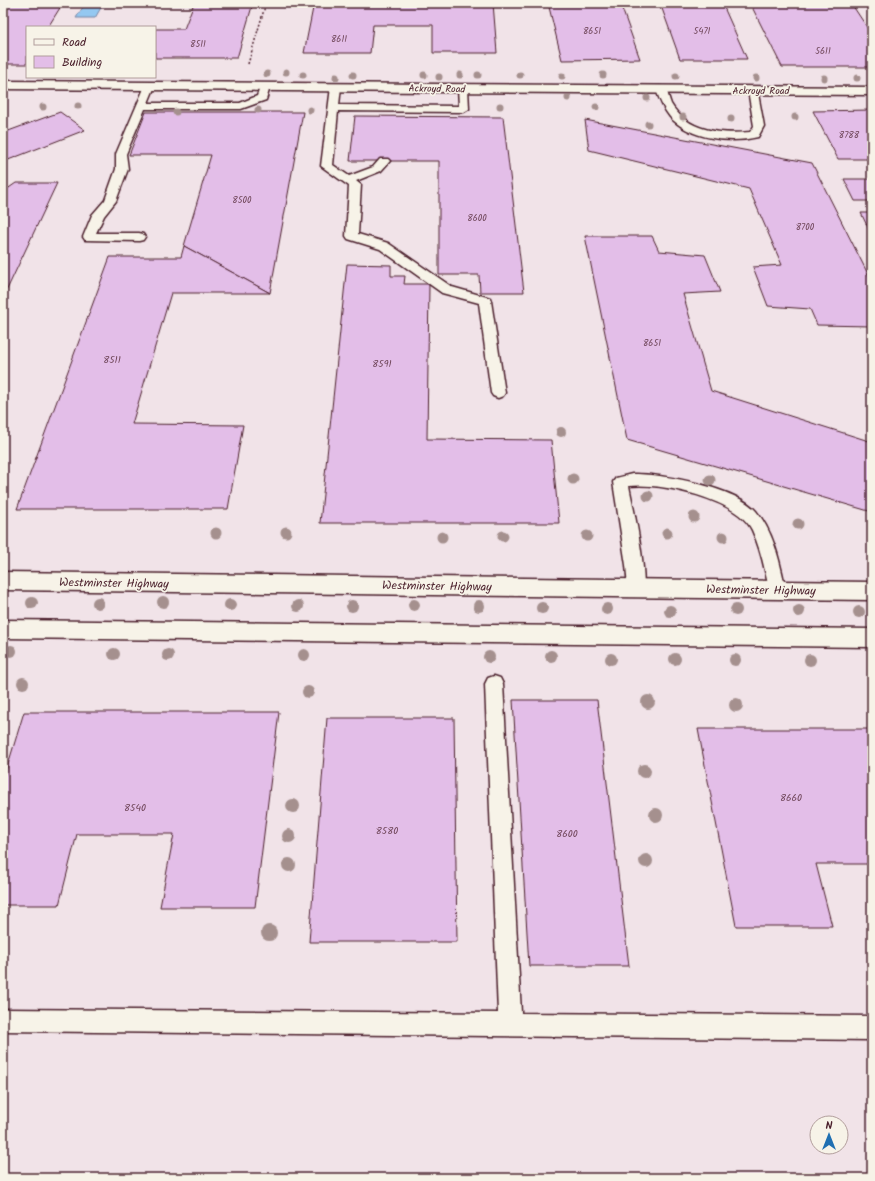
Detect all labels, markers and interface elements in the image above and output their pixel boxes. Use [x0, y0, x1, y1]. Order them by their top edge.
house number: 8651 [583, 24, 601, 39]
house number: 5471 [694, 24, 711, 39]
legend [26, 26, 156, 78]
house number: 8611 [331, 32, 347, 47]
text: Road [62, 33, 87, 52]
house number: 8511 [190, 37, 206, 52]
house number: 5611 [815, 44, 831, 59]
text: Building [62, 53, 102, 72]
street label: Ackroyd Road [408, 81, 467, 98]
street label: Ackroyd Road [733, 83, 790, 99]
house number: 8788 [839, 128, 860, 143]
house number: 8500 [232, 193, 252, 208]
house number: 8600 [467, 211, 487, 226]
house number: 8700 [796, 220, 815, 235]
house number: 8651 [643, 336, 661, 351]
house number: 8511 [103, 352, 121, 368]
house number: 8591 [372, 356, 392, 372]
street label: Westminster Highway [59, 573, 169, 594]
street label: Westminster Highway [382, 576, 492, 597]
street label: Westminster Highway [706, 580, 816, 601]
house number: 8660 [780, 790, 802, 806]
house number: 8540 [124, 800, 146, 816]
house number: 8580 [376, 823, 398, 839]
house number: 8600 [556, 826, 578, 842]
north arrow [809, 1115, 849, 1155]
text: N [826, 1117, 833, 1135]

